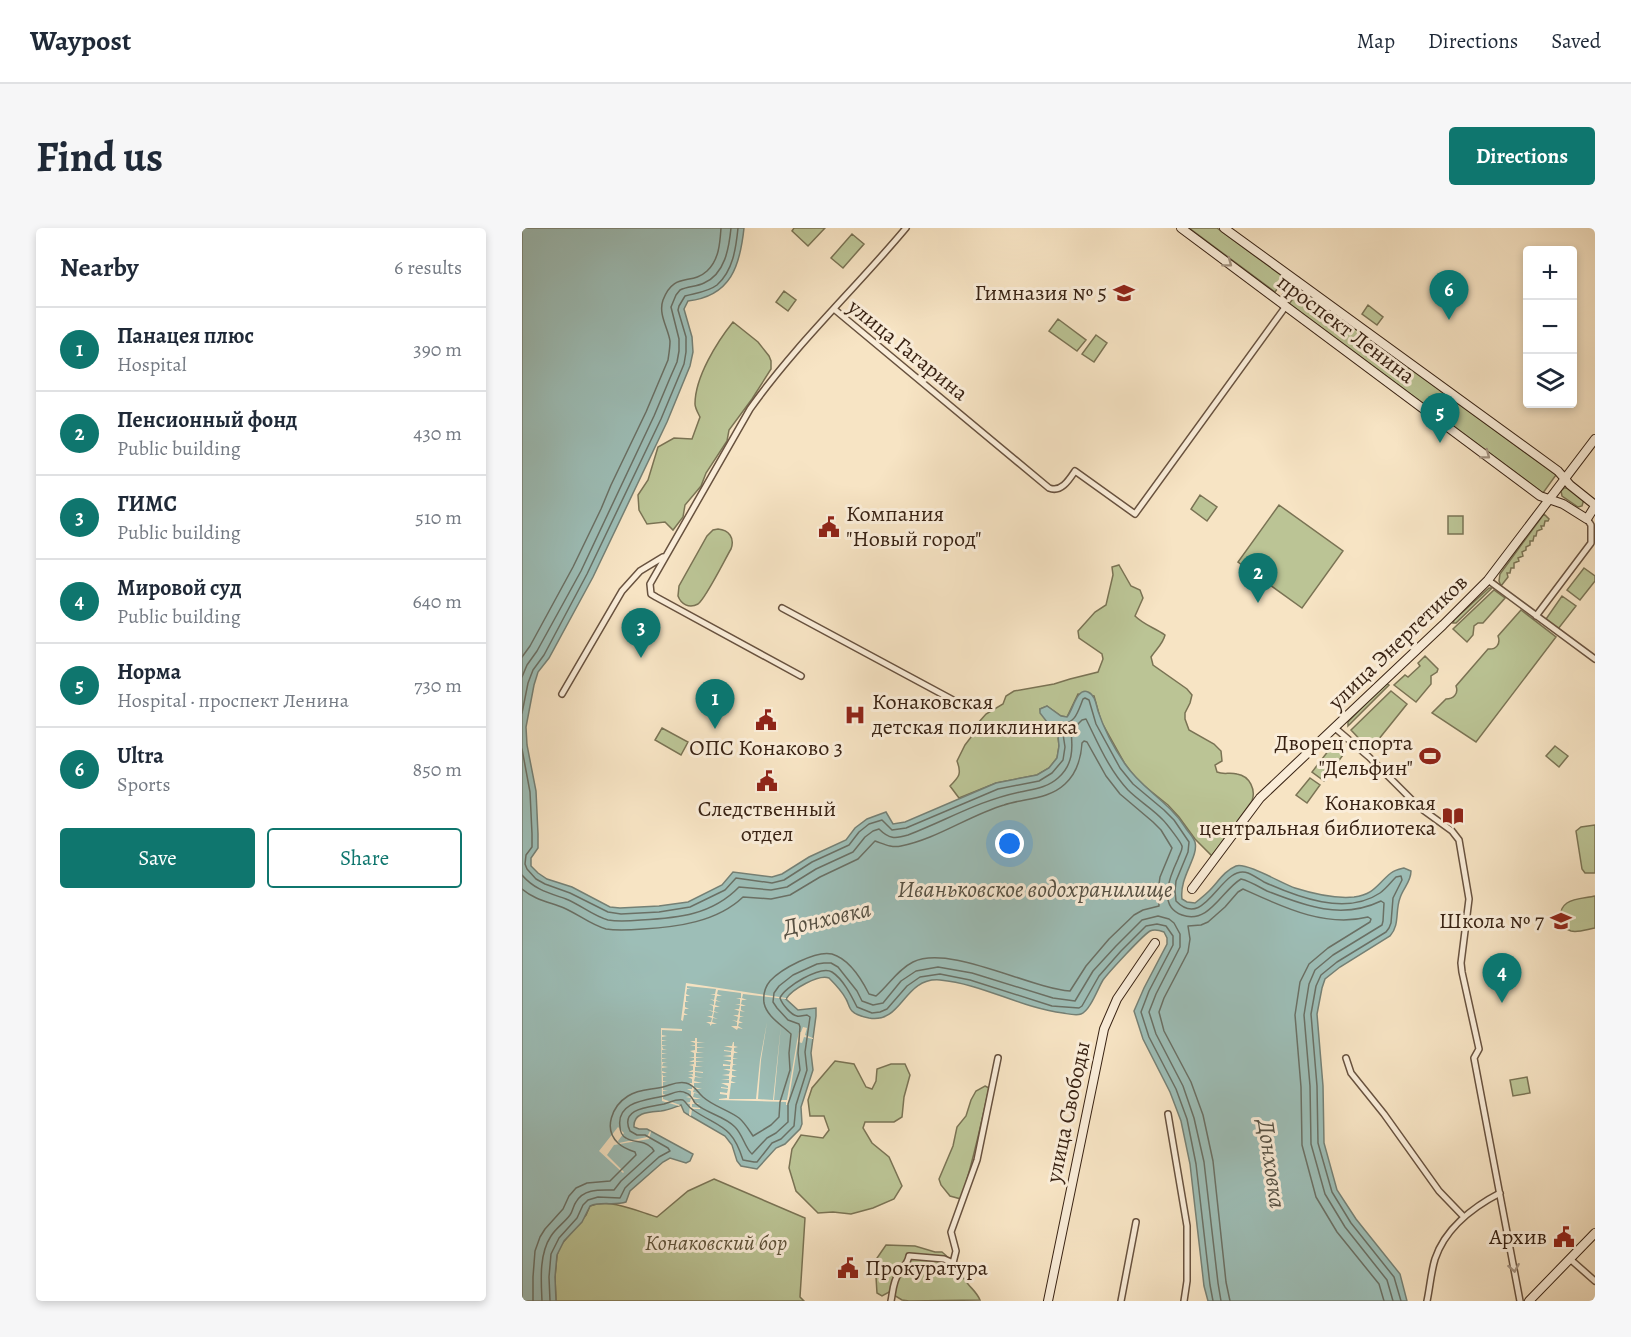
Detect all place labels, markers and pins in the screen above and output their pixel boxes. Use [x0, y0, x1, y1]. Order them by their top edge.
pin: 6 [1430, 270, 1468, 320]
place label: Гимназия № 5 [974, 278, 1107, 308]
school or university icon: Гимназия № 5 [1112, 281, 1136, 305]
pin: 5 [1420, 394, 1460, 443]
place label: Компания "Новый город" [846, 499, 981, 554]
public building icon: Компания "Новый город" [817, 515, 841, 539]
pin: 2 [1238, 554, 1278, 603]
pin: 3 [622, 608, 660, 658]
pin: 1 [696, 680, 734, 729]
place label: Конаковская детская поликлиника [871, 687, 1079, 742]
hospital icon: Конаковская детская поликлиника [843, 703, 867, 727]
public building icon: ОПС Конаково 3 [754, 708, 778, 732]
place label: Дворец спорта "Дельфин" [1275, 728, 1414, 783]
place label: ОПС Конаково 3 [689, 733, 843, 763]
sports icon: Дворец спорта "Дельфин" [1418, 744, 1442, 768]
public building icon: Следственный отдел [755, 769, 779, 793]
place label: Конаковкая центральная библиотека [1199, 788, 1437, 843]
place label: Следственный отдел [698, 794, 836, 849]
library icon: Конаковкая центральная библиотека [1441, 804, 1465, 828]
place label: Школа № 7 [1439, 906, 1545, 936]
school or university icon: Школа № 7 [1549, 909, 1573, 933]
pin: 4 [1482, 954, 1522, 1003]
place label: Архив [1488, 1222, 1547, 1252]
public building icon: Архив [1552, 1225, 1576, 1249]
place label: Прокуратура [865, 1253, 989, 1283]
public building icon: Прокуратура [836, 1256, 860, 1280]

